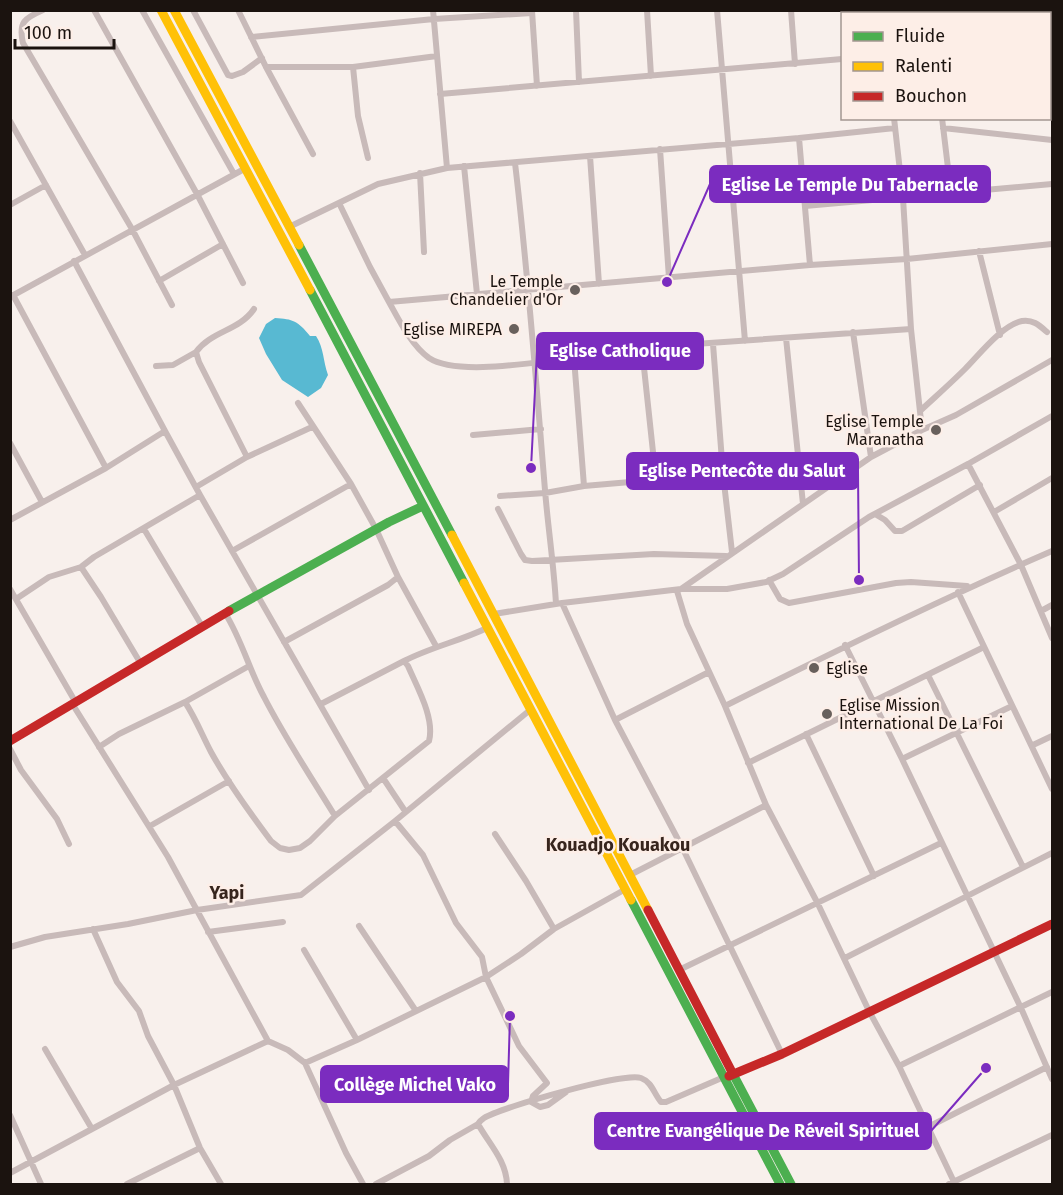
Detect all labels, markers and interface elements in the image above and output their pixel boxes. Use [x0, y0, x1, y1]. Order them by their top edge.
scale bar [15, 12, 114, 50]
legend [841, 12, 1051, 120]
text: 100 m [24, 22, 72, 44]
text: Fluide [895, 25, 945, 47]
text: Ralenti [895, 55, 952, 77]
text: Bouchon [895, 85, 967, 107]
callout: Eglise Le Temple Du Tabernacle [710, 166, 990, 202]
text: Eglise Le Temple Du Tabernacle [722, 174, 978, 196]
place label: Le Temple Chandelier d'Or [450, 272, 564, 309]
marker: Le Temple Chandelier d'Or [568, 283, 582, 297]
place label: Eglise MIREPA [403, 320, 503, 339]
marker: Eglise MIREPA [507, 322, 521, 336]
callout: Eglise Catholique [537, 333, 703, 369]
text: Eglise Catholique [549, 340, 691, 362]
place label: Eglise Temple Maranatha [825, 412, 924, 449]
marker: Eglise Temple Maranatha [929, 423, 943, 437]
callout: Eglise Pentecôte du Salut [627, 453, 858, 489]
text: Eglise Pentecôte du Salut [638, 460, 847, 482]
place label: Eglise [826, 659, 868, 678]
marker: Eglise [807, 661, 821, 675]
place label: Eglise Mission International De La Foi [839, 696, 1003, 733]
marker: Eglise Mission International De La Foi [820, 707, 834, 721]
district label: Kouadjo Kouakou [546, 834, 690, 856]
district label: Yapi [209, 882, 244, 904]
callout: Collège Michel Vako [321, 1066, 508, 1102]
text: Collège Michel Vako [334, 1074, 496, 1096]
callout: Centre Evangélique De Réveil Spirituel [595, 1113, 931, 1149]
text: Centre Evangélique De Réveil Spirituel [607, 1120, 920, 1142]

